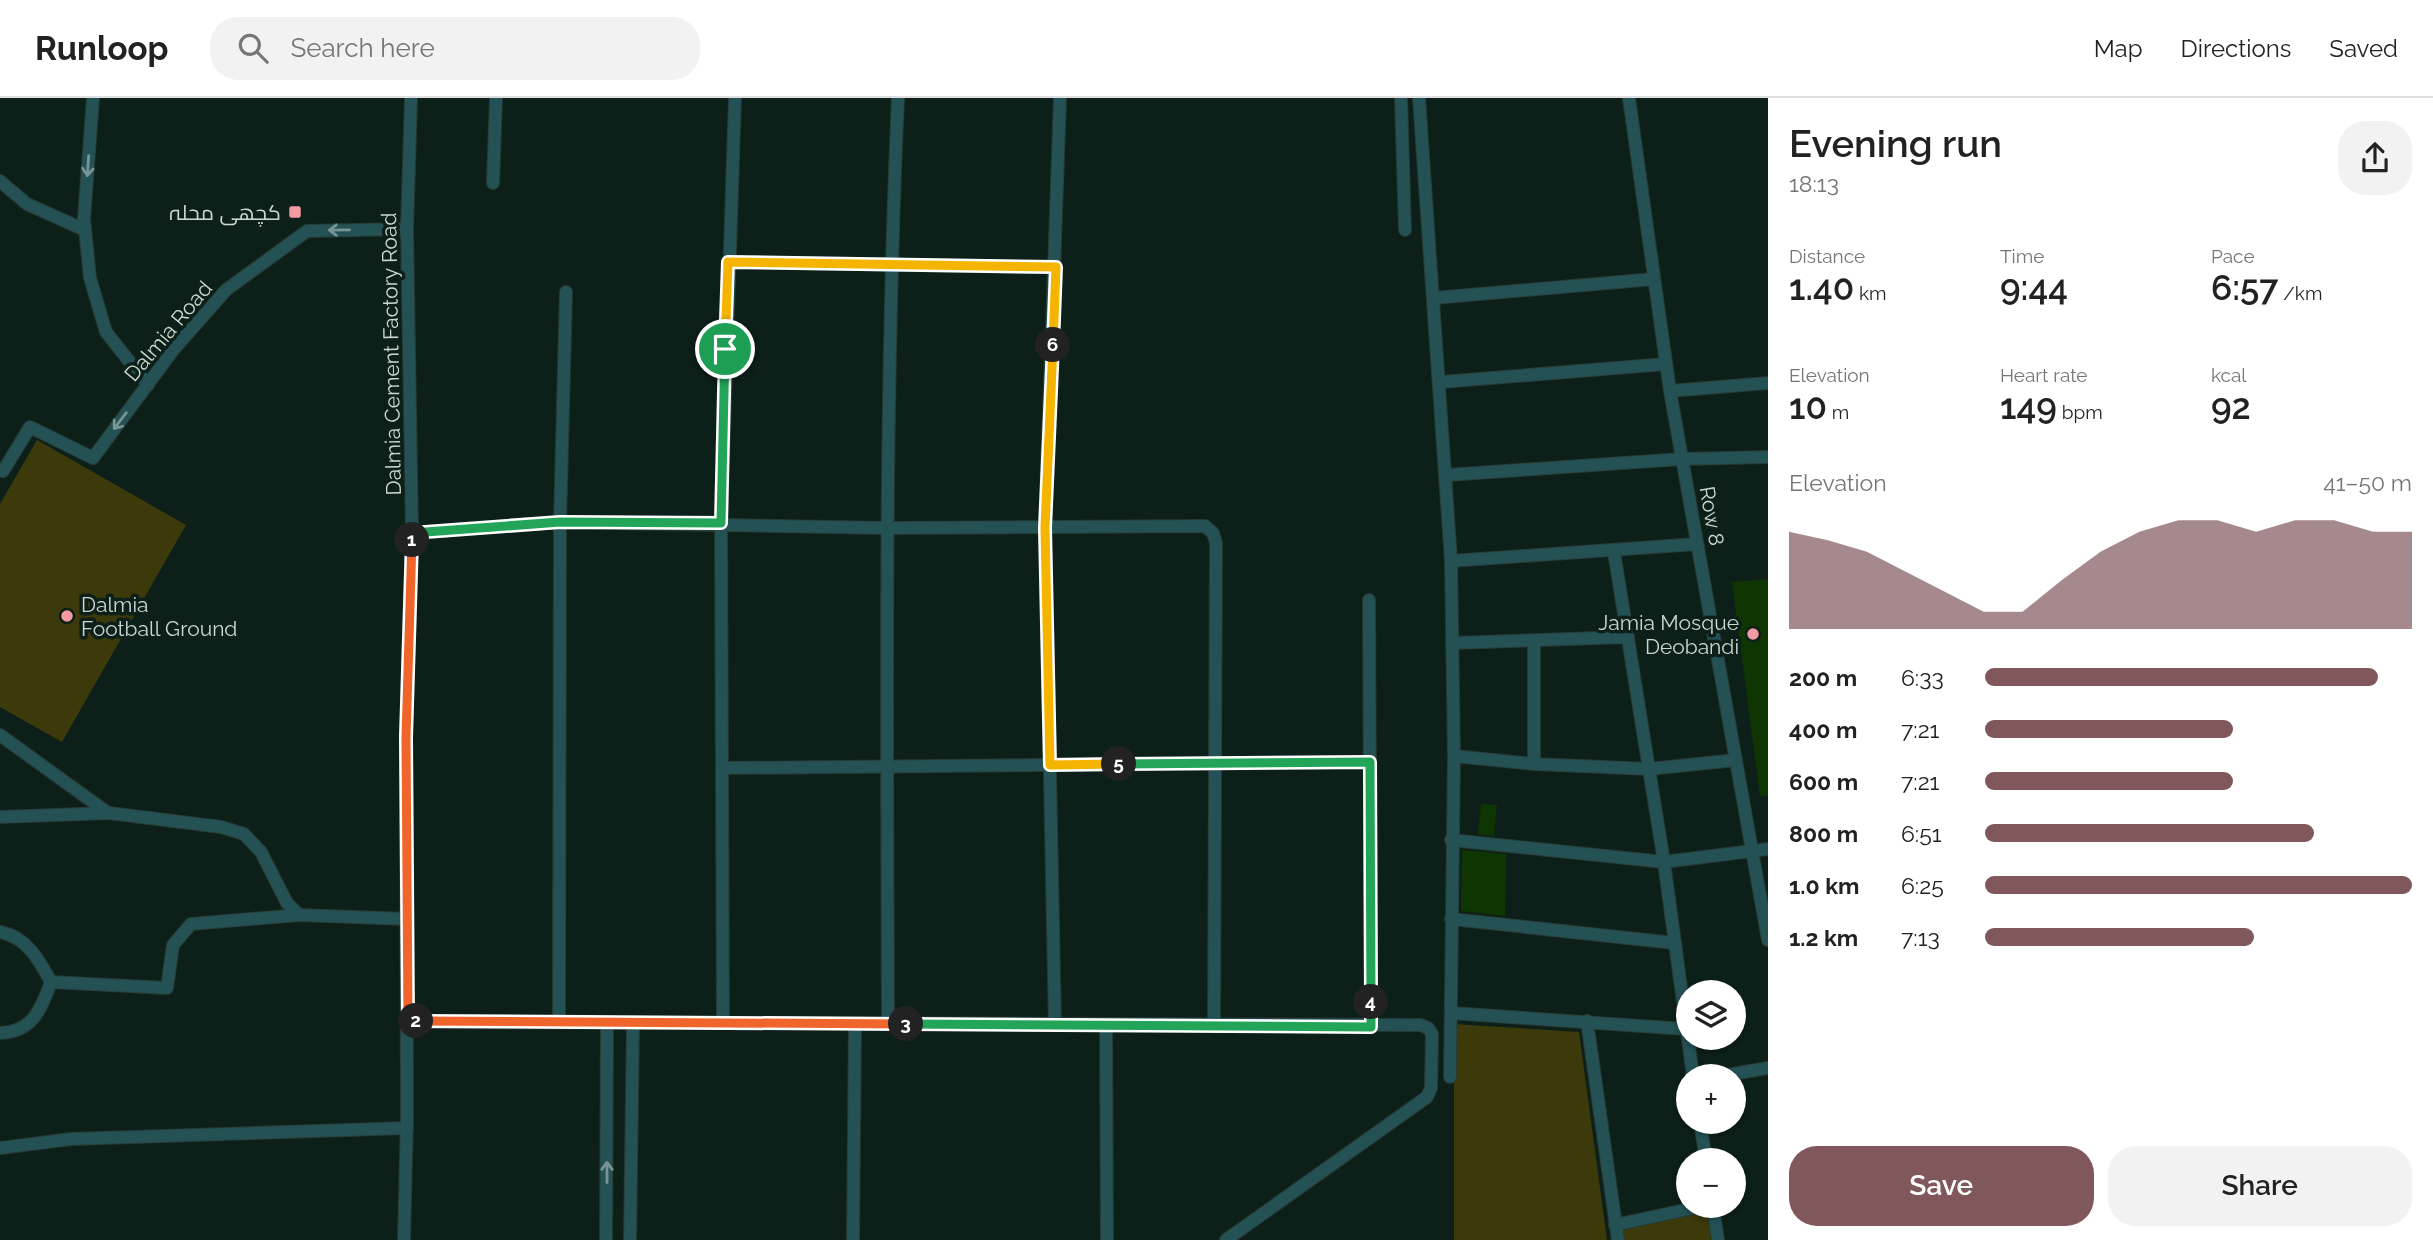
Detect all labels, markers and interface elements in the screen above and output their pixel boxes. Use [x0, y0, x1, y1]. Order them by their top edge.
search box [210, 17, 700, 80]
text: Runloop [35, 29, 168, 68]
icon: search [234, 29, 272, 67]
text: Search here [290, 33, 435, 63]
text: Map [2094, 34, 2143, 63]
text: Directions [2181, 34, 2291, 63]
text: Saved [2329, 34, 2398, 63]
text: Evening run [1789, 121, 2002, 166]
button: share [2338, 121, 2412, 195]
one-way arrow [81, 154, 94, 177]
text: 18:13 [1789, 170, 1839, 197]
place label: کچھی محلہ [169, 200, 281, 227]
marker: کچھی محلہ [287, 204, 303, 220]
street label: Dalmia Cement Factory Road [376, 212, 406, 496]
one-way arrow [328, 223, 351, 237]
text: Distance [1789, 245, 1865, 267]
text: Time [2000, 245, 2044, 267]
text: Pace [2211, 245, 2255, 267]
text: 1.40 [1789, 267, 1854, 308]
text: 9:44 [2000, 267, 2068, 308]
text: 6:57 [2211, 267, 2279, 308]
street label: Dalmia Road [119, 276, 217, 386]
text: km [1854, 282, 1887, 304]
text: /km [2279, 282, 2322, 304]
pin [695, 319, 755, 379]
pin: 6 [1036, 328, 1070, 362]
icon: arrive [706, 330, 744, 368]
text: 6 [1047, 333, 1058, 355]
text: Elevation [1789, 364, 1870, 386]
text: Heart rate [2000, 364, 2088, 386]
text: kcal [2211, 364, 2247, 386]
text: 10 [1789, 386, 1827, 427]
text: 149 [2000, 386, 2057, 427]
text: 92 [2211, 386, 2251, 427]
text: m [1827, 401, 1849, 423]
text: bpm [2057, 401, 2103, 423]
one-way arrow [113, 411, 128, 430]
text: Elevation [1789, 469, 1887, 496]
text: 41–50 m [2323, 469, 2412, 496]
street label: Row 8 [1694, 484, 1730, 548]
pin: 1 [394, 522, 430, 558]
text: 1 [407, 528, 416, 550]
place label: Dalmia Football Ground [81, 592, 237, 641]
marker: Dalmia Football Ground [59, 608, 75, 624]
place label: Jamia Mosque Deobandi [1598, 610, 1739, 659]
marker: Jamia Mosque Deobandi [1745, 626, 1761, 642]
text: 200 m [1789, 664, 1857, 691]
text: 6:33 [1901, 664, 1944, 691]
text: 400 m [1789, 716, 1857, 743]
text: 7:21 [1901, 716, 1939, 743]
pin: 5 [1102, 746, 1136, 782]
text: 5 [1113, 752, 1124, 774]
text: 600 m [1789, 768, 1858, 795]
text: 7:21 [1901, 768, 1939, 795]
text: 800 m [1789, 820, 1858, 847]
text: 6:51 [1901, 820, 1942, 847]
text: 1.0 km [1789, 872, 1859, 899]
text: 6:25 [1901, 872, 1944, 899]
text: 1.2 km [1789, 924, 1858, 951]
text: 7:13 [1901, 924, 1940, 951]
map controls [1676, 980, 1746, 1218]
button: layers [1676, 980, 1746, 1050]
pin: 4 [1354, 984, 1388, 1020]
text: 4 [1365, 990, 1376, 1012]
pin: 2 [398, 1004, 434, 1038]
pin: 3 [888, 1006, 923, 1042]
text: 2 [410, 1009, 421, 1031]
text: 3 [900, 1012, 911, 1034]
button: + [1676, 1064, 1746, 1134]
button: Save [1789, 1146, 2094, 1226]
button: Share [2108, 1146, 2412, 1226]
button: − [1676, 1148, 1746, 1218]
one-way arrow [600, 1161, 614, 1184]

